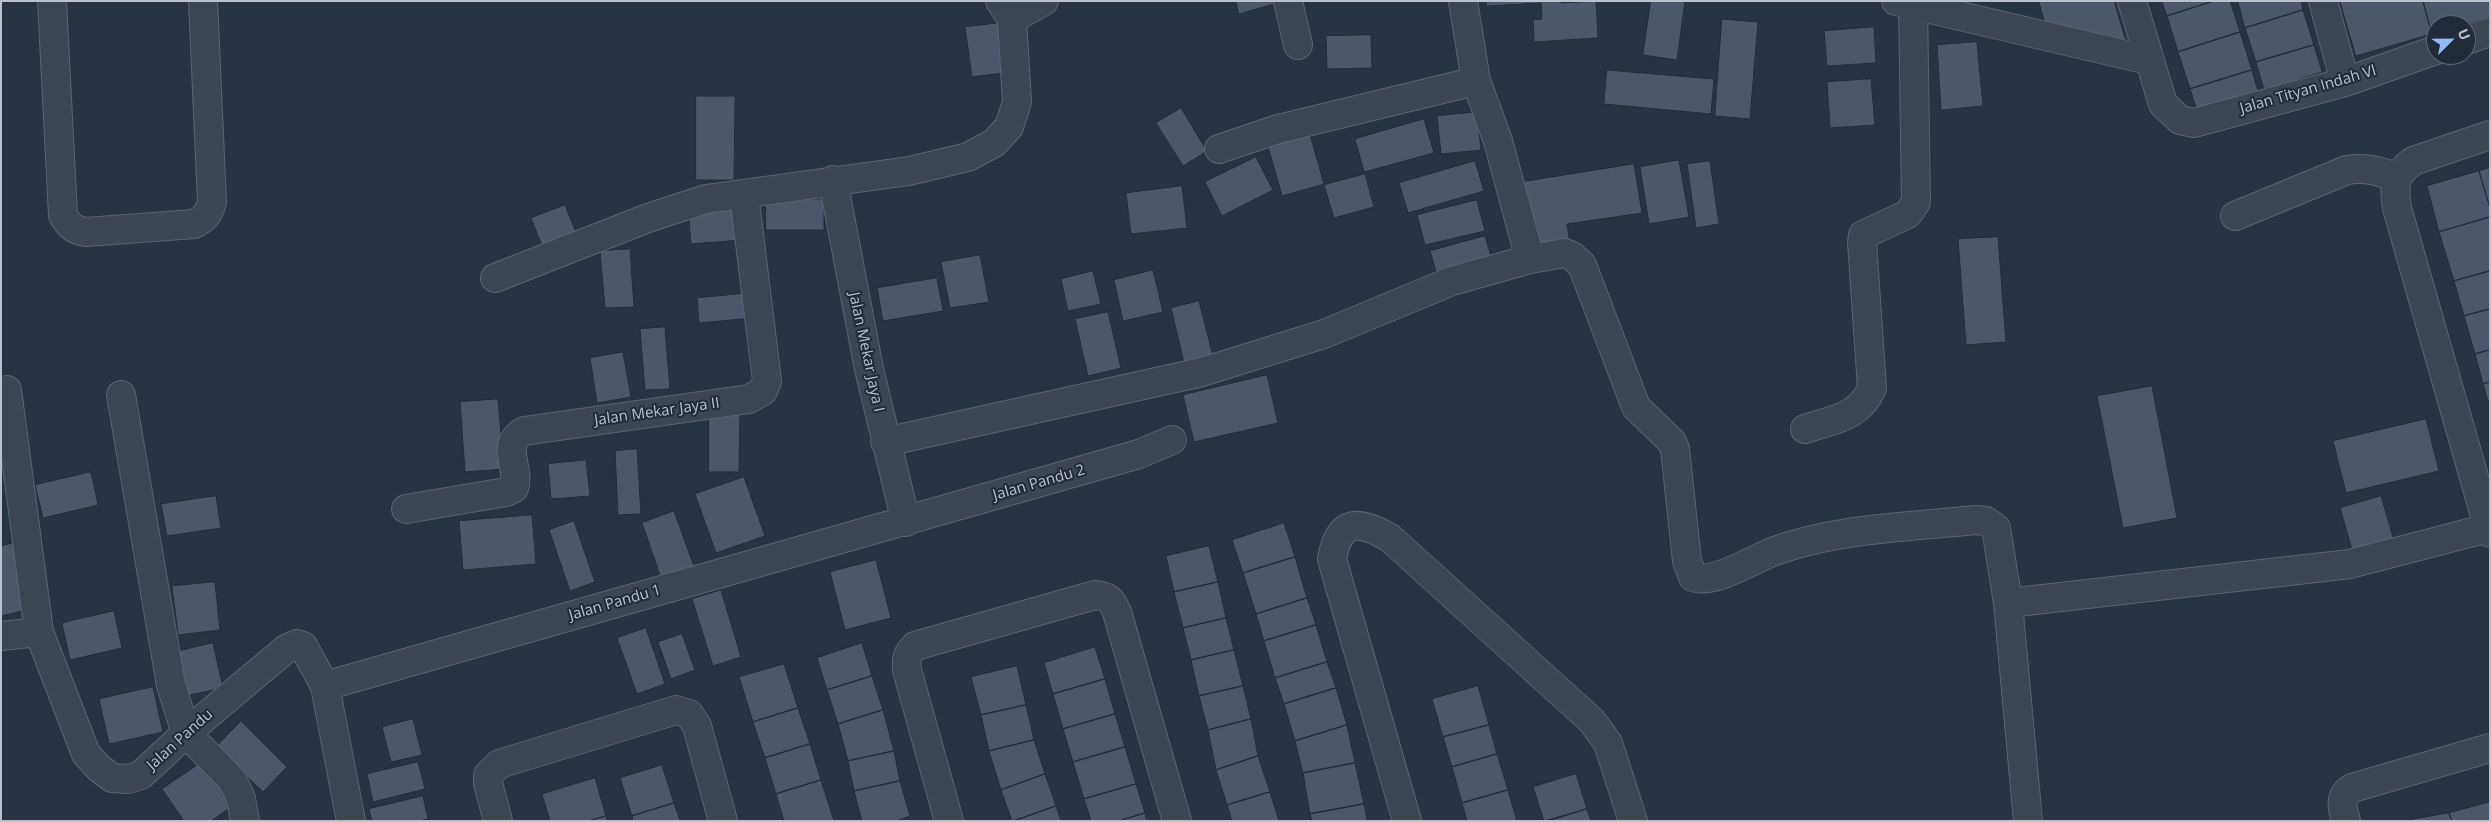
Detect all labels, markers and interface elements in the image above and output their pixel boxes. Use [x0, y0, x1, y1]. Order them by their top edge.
north arrow [2426, 15, 2476, 65]
text: U [2454, 26, 2475, 43]
street label: Jalan Tityan Indah Vl [2238, 62, 2378, 118]
street label: Jalan Mekar Jaya I [845, 290, 887, 414]
street label: Jalan Mekar Jaya II [593, 394, 721, 430]
street label: Jalan Pandu 2 [991, 461, 1087, 505]
street label: Jalan Pandu 1 [567, 581, 663, 625]
street label: Jalan Pandu [143, 706, 217, 774]

